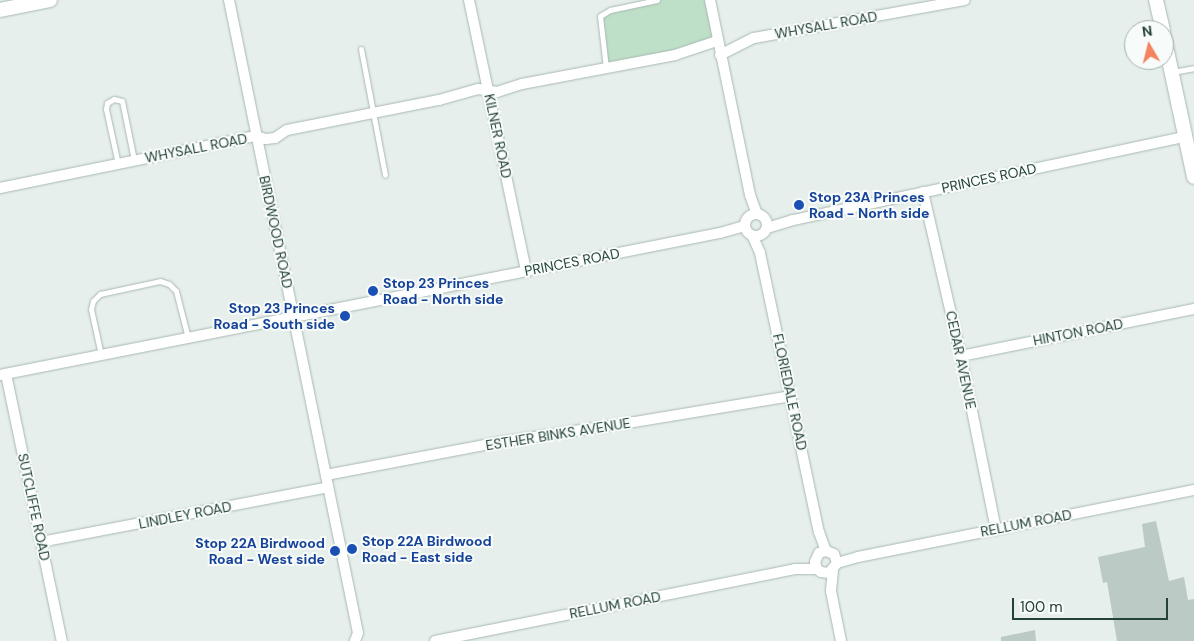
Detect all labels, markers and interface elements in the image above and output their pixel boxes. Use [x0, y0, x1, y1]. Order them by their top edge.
street label: WHYSALL ROAD [773, 8, 879, 42]
north arrow [1124, 20, 1174, 70]
text: N [1141, 22, 1153, 41]
street label: KILNER ROAD [481, 92, 515, 180]
street label: WHYSALL ROAD [143, 130, 249, 166]
street label: PRINCES ROAD [940, 160, 1038, 196]
street label: BIRDWOOD ROAD [256, 174, 296, 290]
place label: Stop 23A Princes Road - North side [809, 189, 929, 222]
marker: Stop 23A Princes Road - North side [793, 199, 805, 211]
street label: PRINCES ROAD [523, 245, 621, 279]
place label: Stop 23 Princes Road - North side [383, 275, 503, 308]
marker: Stop 23 Princes Road - North side [367, 285, 379, 297]
place label: Stop 23 Princes Road - South side [214, 300, 335, 332]
street label: CEDAR AVENUE [942, 309, 980, 411]
marker: Stop 23 Princes Road - South side [339, 310, 351, 322]
street label: HINTON ROAD [1032, 315, 1124, 349]
street label: FLORIEDALE ROAD [769, 332, 811, 452]
street label: ESTHER BINKS AVENUE [484, 414, 632, 454]
street label: SUTCLIFFE ROAD [14, 452, 54, 562]
street label: LINDLEY ROAD [137, 498, 233, 532]
street label: RELLUM ROAD [979, 506, 1073, 540]
place label: Stop 22A Birdwood Road - East side [362, 533, 492, 566]
place label: Stop 22A Birdwood Road - West side [195, 535, 325, 568]
marker: Stop 22A Birdwood Road - East side [346, 543, 358, 555]
marker: Stop 22A Birdwood Road - West side [329, 545, 341, 557]
street label: RELLUM ROAD [568, 588, 662, 622]
scale bar [1014, 588, 1170, 620]
text: 100 m [1020, 597, 1063, 617]

